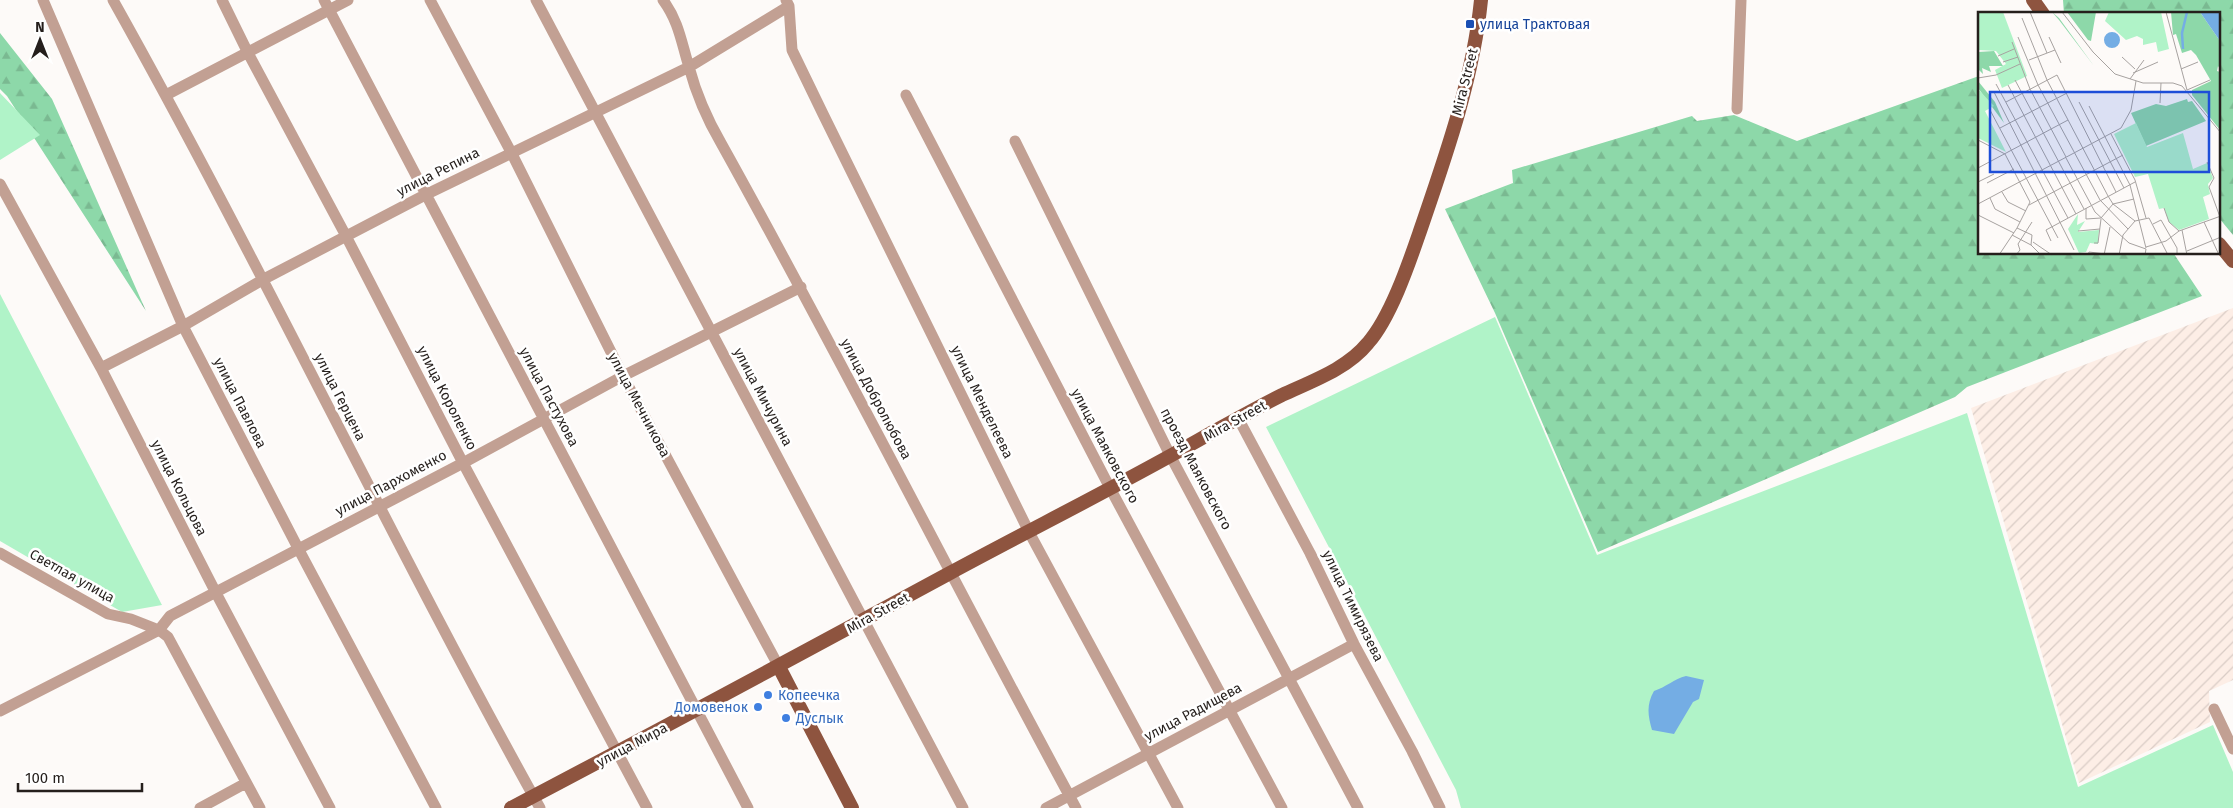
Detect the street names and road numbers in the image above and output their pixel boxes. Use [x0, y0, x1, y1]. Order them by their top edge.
street label: Mira Street [1448, 46, 1482, 118]
street label: улица Репина [394, 144, 482, 200]
street label: улица Добролюбова [837, 336, 915, 462]
street label: улица Короленко [413, 343, 481, 453]
street label: улица Менделеева [947, 343, 1017, 461]
street label: улица Пастухова [516, 344, 582, 450]
street label: улица Мичурина [730, 345, 796, 449]
street label: улица Герцена [311, 350, 369, 444]
street label: улица Мечникова [604, 350, 674, 460]
street label: улица Павлова [210, 355, 270, 451]
street label: улица Маяковского [1067, 386, 1143, 506]
street label: Mira Street [1201, 396, 1270, 445]
street label: проезд Маяковского [1157, 405, 1235, 533]
street label: улица Кольцова [147, 437, 211, 539]
street label: улица Пархоменко [333, 447, 449, 519]
street label: Светлая улица [27, 546, 117, 606]
street label: улица Тимирязева [1319, 548, 1387, 664]
street label: Mira Street [844, 588, 913, 637]
street label: улица Радищева [1141, 679, 1245, 745]
street label: улица Мира [594, 719, 670, 771]

